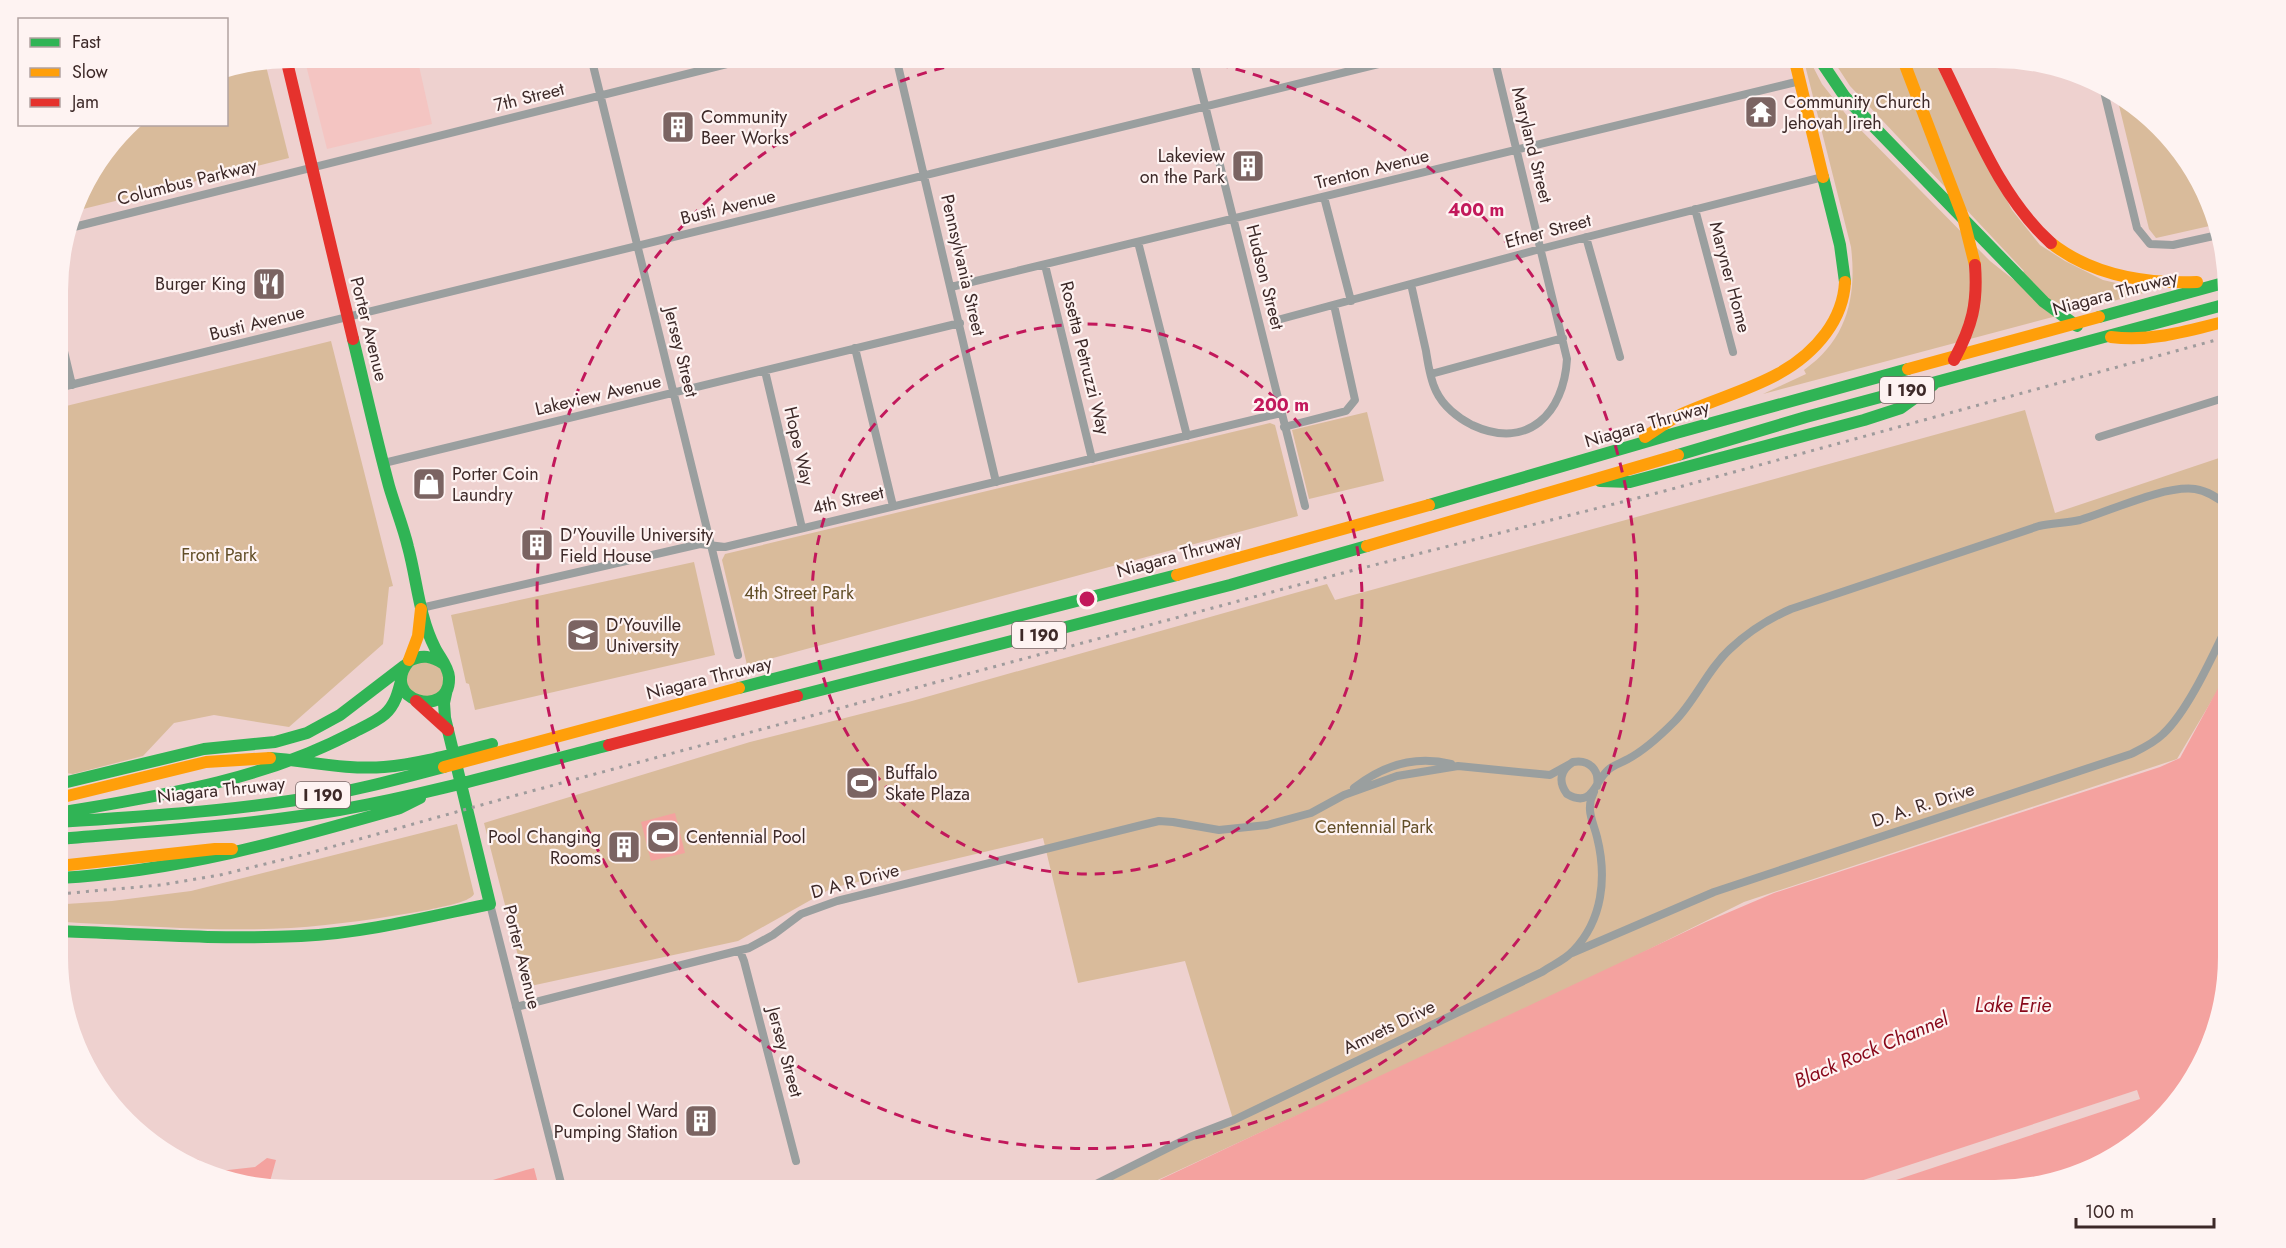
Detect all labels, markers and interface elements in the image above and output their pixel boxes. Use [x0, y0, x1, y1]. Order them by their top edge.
legend [18, 18, 228, 126]
text: Fast [72, 29, 101, 55]
text: Slow [72, 59, 109, 85]
street label: 7th Street [491, 76, 568, 118]
street label: Maryland Street [1505, 84, 1559, 206]
text: Jam [70, 89, 99, 115]
place label: Community Church Jehovah Jireh [1782, 89, 1931, 136]
temple icon: Community Church Jehovah Jireh [1743, 94, 1779, 130]
place label: Community Beer Works [701, 104, 789, 151]
building icon: Community Beer Works [660, 109, 696, 145]
street label: Trenton Avenue [1312, 142, 1432, 196]
place label: Lakeview on the Park [1140, 143, 1226, 190]
building icon: Lakeview on the Park [1230, 148, 1266, 184]
street label: Columbus Parkway [114, 152, 260, 212]
street label: Busti Avenue [678, 183, 778, 231]
street label: Pennsylvania Street [934, 192, 992, 339]
text: 400 m [1448, 197, 1504, 223]
street label: Efner Street [1502, 207, 1595, 255]
street label: Maryner Home [1703, 218, 1757, 336]
street label: Hudson Street [1239, 222, 1291, 333]
street label: Niagara Thruway [2050, 264, 2181, 322]
restaurant icon: Burger King [251, 266, 287, 302]
place label: Burger King [155, 271, 246, 297]
street label: Porter Avenue [343, 274, 395, 384]
street label: Rosetta Petruzzi Way [1053, 279, 1117, 438]
street label: Busti Avenue [207, 299, 307, 347]
street label: Jersey Street [657, 302, 705, 401]
street label: Lakeview Avenue [532, 368, 664, 422]
road number: I 190 [1880, 377, 1934, 403]
text: 200 m [1253, 392, 1309, 418]
street label: Niagara Thruway [1582, 394, 1712, 454]
street label: Hope Way [777, 404, 821, 488]
place label: Porter Coin Laundry [452, 461, 539, 508]
shop icon: Porter Coin Laundry [411, 466, 447, 502]
street label: 4th Street [810, 479, 887, 521]
place label: D'Youville University Field House [560, 522, 713, 569]
street label: Niagara Thruway [1114, 526, 1245, 584]
building icon: D'Youville University Field House [519, 527, 555, 563]
park label: Front Park [181, 542, 257, 568]
park label: 4th Street Park [744, 580, 854, 606]
centre of rings [1077, 589, 1097, 609]
place label: D'Youville University [606, 612, 681, 659]
school or university icon: D'Youville University [565, 617, 601, 653]
road number: I 190 [1012, 622, 1066, 648]
street label: Niagara Thruway [643, 650, 775, 706]
place label: Buffalo Skate Plaza [885, 760, 970, 807]
sports icon: Buffalo Skate Plaza [844, 765, 880, 801]
street label: Niagara Thruway [156, 770, 286, 810]
street label: D. A. R. Drive [1868, 776, 1978, 834]
road number: I 190 [296, 782, 350, 808]
park label: Centennial Park [1315, 814, 1433, 840]
sports icon: Centennial Pool [645, 819, 681, 855]
place label: Pool Changing Rooms [488, 824, 601, 871]
place label: Centennial Pool [686, 824, 806, 850]
building icon: Pool Changing Rooms [606, 829, 642, 865]
street label: D A R Drive [808, 857, 902, 905]
street label: Porter Avenue [496, 902, 548, 1012]
water label: Lake Erie [1975, 991, 2051, 1020]
street label: Amvets Drive [1338, 993, 1440, 1061]
street label: Jersey Street [760, 1002, 810, 1101]
water label: Black Rock Channel [1789, 1004, 1954, 1096]
place label: Colonel Ward Pumping Station [554, 1098, 678, 1145]
building icon: Colonel Ward Pumping Station [683, 1103, 719, 1139]
scale bar [2076, 1191, 2214, 1229]
text: 100 m [2085, 1199, 2134, 1225]

